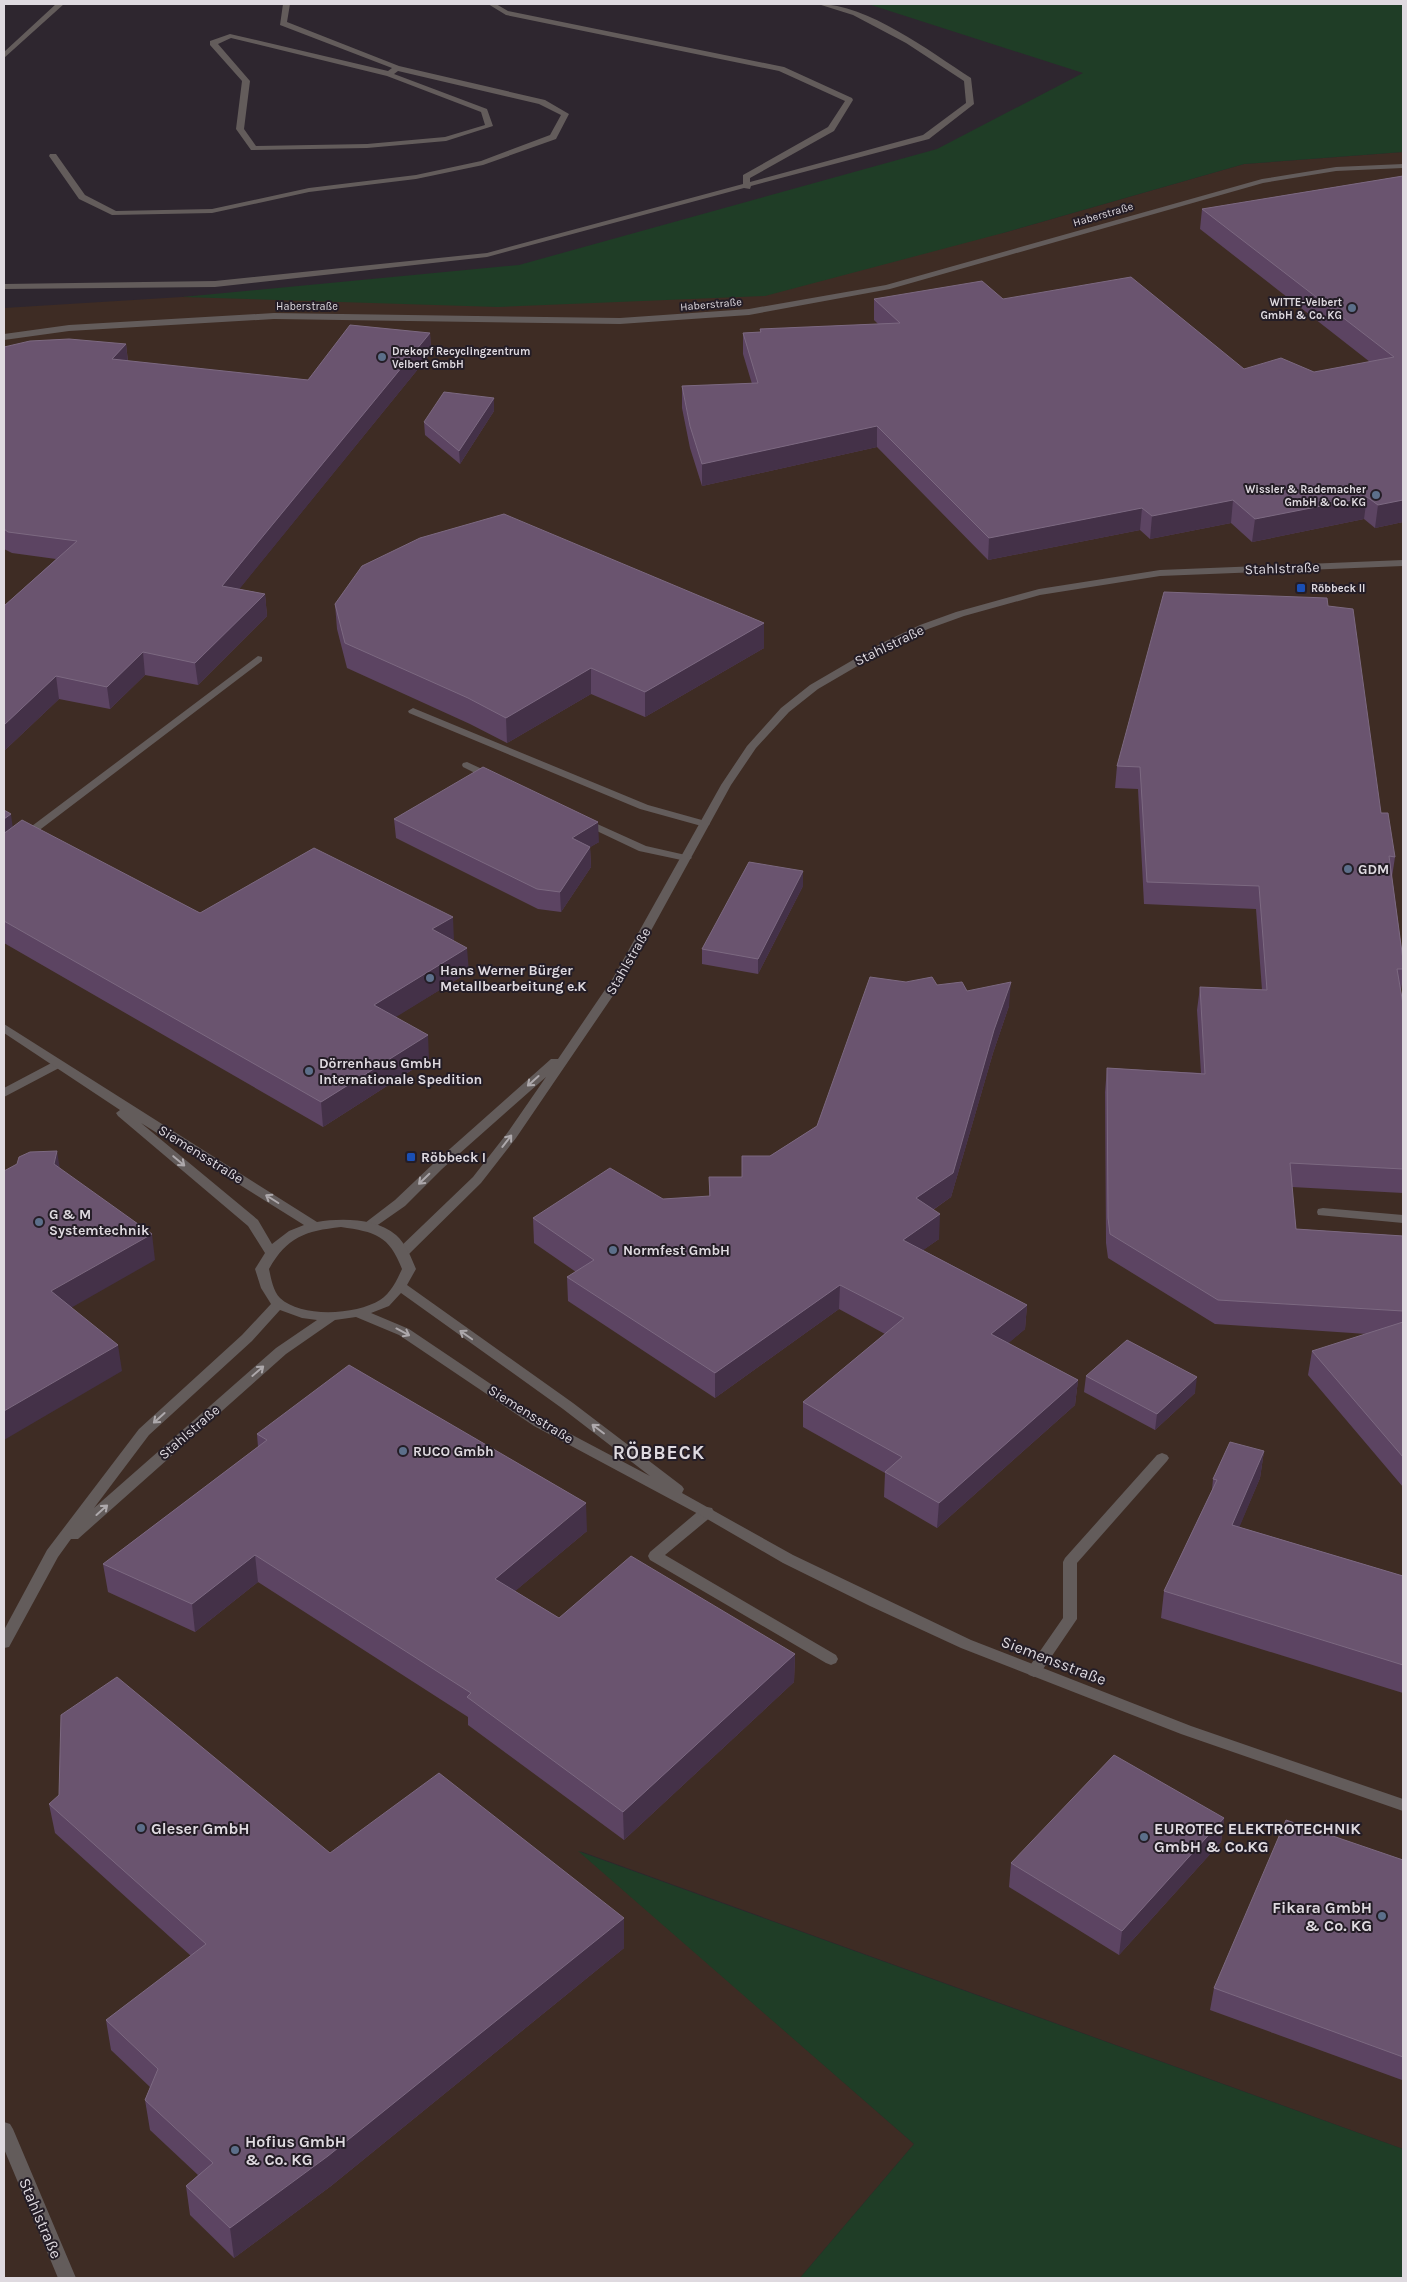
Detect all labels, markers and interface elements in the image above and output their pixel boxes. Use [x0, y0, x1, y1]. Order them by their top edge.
street label: Haberstraße [1072, 200, 1135, 229]
street label: Haberstraße [680, 295, 743, 314]
place label: WITTE-Velbert GmbH & Co. KG [1260, 296, 1343, 322]
street label: Haberstraße [276, 300, 338, 313]
marker: WITTE-Velbert GmbH & Co. KG [1346, 302, 1358, 314]
place label: Drekopf Recyclingzentrum Velbert GmbH [392, 345, 530, 371]
marker: Drekopf Recyclingzentrum Velbert GmbH [376, 351, 388, 363]
place label: Wissler & Rademacher GmbH & Co. KG [1245, 483, 1367, 509]
marker: Wissler & Rademacher GmbH & Co. KG [1370, 489, 1382, 501]
street label: Stahlstraße [1244, 559, 1320, 578]
marker: Röbbeck II [1295, 582, 1307, 594]
place label: Röbbeck II [1311, 582, 1365, 595]
street label: Stahlstraße [852, 621, 927, 670]
place label: GDM [1358, 861, 1389, 878]
marker: GDM [1342, 863, 1354, 875]
street label: Stahlstraße [602, 925, 655, 998]
place label: Hans Werner Bürger Metallbearbeitung e.K [440, 962, 587, 995]
marker: Hans Werner Bürger Metallbearbeitung e.K [424, 972, 436, 984]
place label: Dörrenhaus GmbH Internationale Spedition [319, 1055, 482, 1088]
marker: Dörrenhaus GmbH Internationale Spedition [303, 1065, 315, 1077]
one-way arrow [527, 1076, 540, 1087]
street label: Siemensstraße [155, 1121, 246, 1187]
one-way arrow [501, 1135, 512, 1148]
place label: Röbbeck I [421, 1149, 486, 1166]
marker: Röbbeck I [405, 1151, 417, 1163]
one-way arrow [173, 1155, 186, 1167]
one-way arrow [418, 1173, 430, 1186]
one-way arrow [266, 1193, 280, 1203]
place label: G & M Systemtechnik [49, 1206, 150, 1239]
marker: G & M Systemtechnik [33, 1216, 45, 1228]
place label: Normfest GmbH [623, 1242, 730, 1259]
marker: Normfest GmbH [607, 1244, 619, 1256]
one-way arrow [395, 1328, 410, 1337]
one-way arrow [460, 1330, 474, 1340]
one-way arrow [251, 1366, 264, 1377]
street label: Siemensstraße [485, 1381, 576, 1447]
street label: Stahlstraße [155, 1401, 223, 1463]
one-way arrow [153, 1412, 166, 1424]
one-way arrow [592, 1424, 605, 1435]
district label: RÖBBECK [613, 1441, 705, 1464]
place label: RUCO Gmbh [413, 1443, 494, 1460]
marker: RUCO Gmbh [397, 1445, 409, 1457]
one-way arrow [95, 1504, 108, 1515]
street label: Siemensstraße [999, 1632, 1109, 1689]
place label: Gleser GmbH [151, 1819, 250, 1838]
place label: EUROTEC ELEKTROTECHNIK GmbH & Co.KG [1154, 1819, 1361, 1856]
marker: Gleser GmbH [135, 1822, 147, 1834]
marker: EUROTEC ELEKTROTECHNIK GmbH & Co.KG [1138, 1831, 1150, 1843]
place label: Fikara GmbH & Co. KG [1272, 1898, 1372, 1935]
marker: Fikara GmbH & Co. KG [1376, 1910, 1388, 1922]
place label: Hofius GmbH & Co. KG [245, 2132, 346, 2169]
marker: Hofius GmbH & Co. KG [229, 2144, 241, 2156]
street label: Stahlstraße [15, 2175, 66, 2261]

